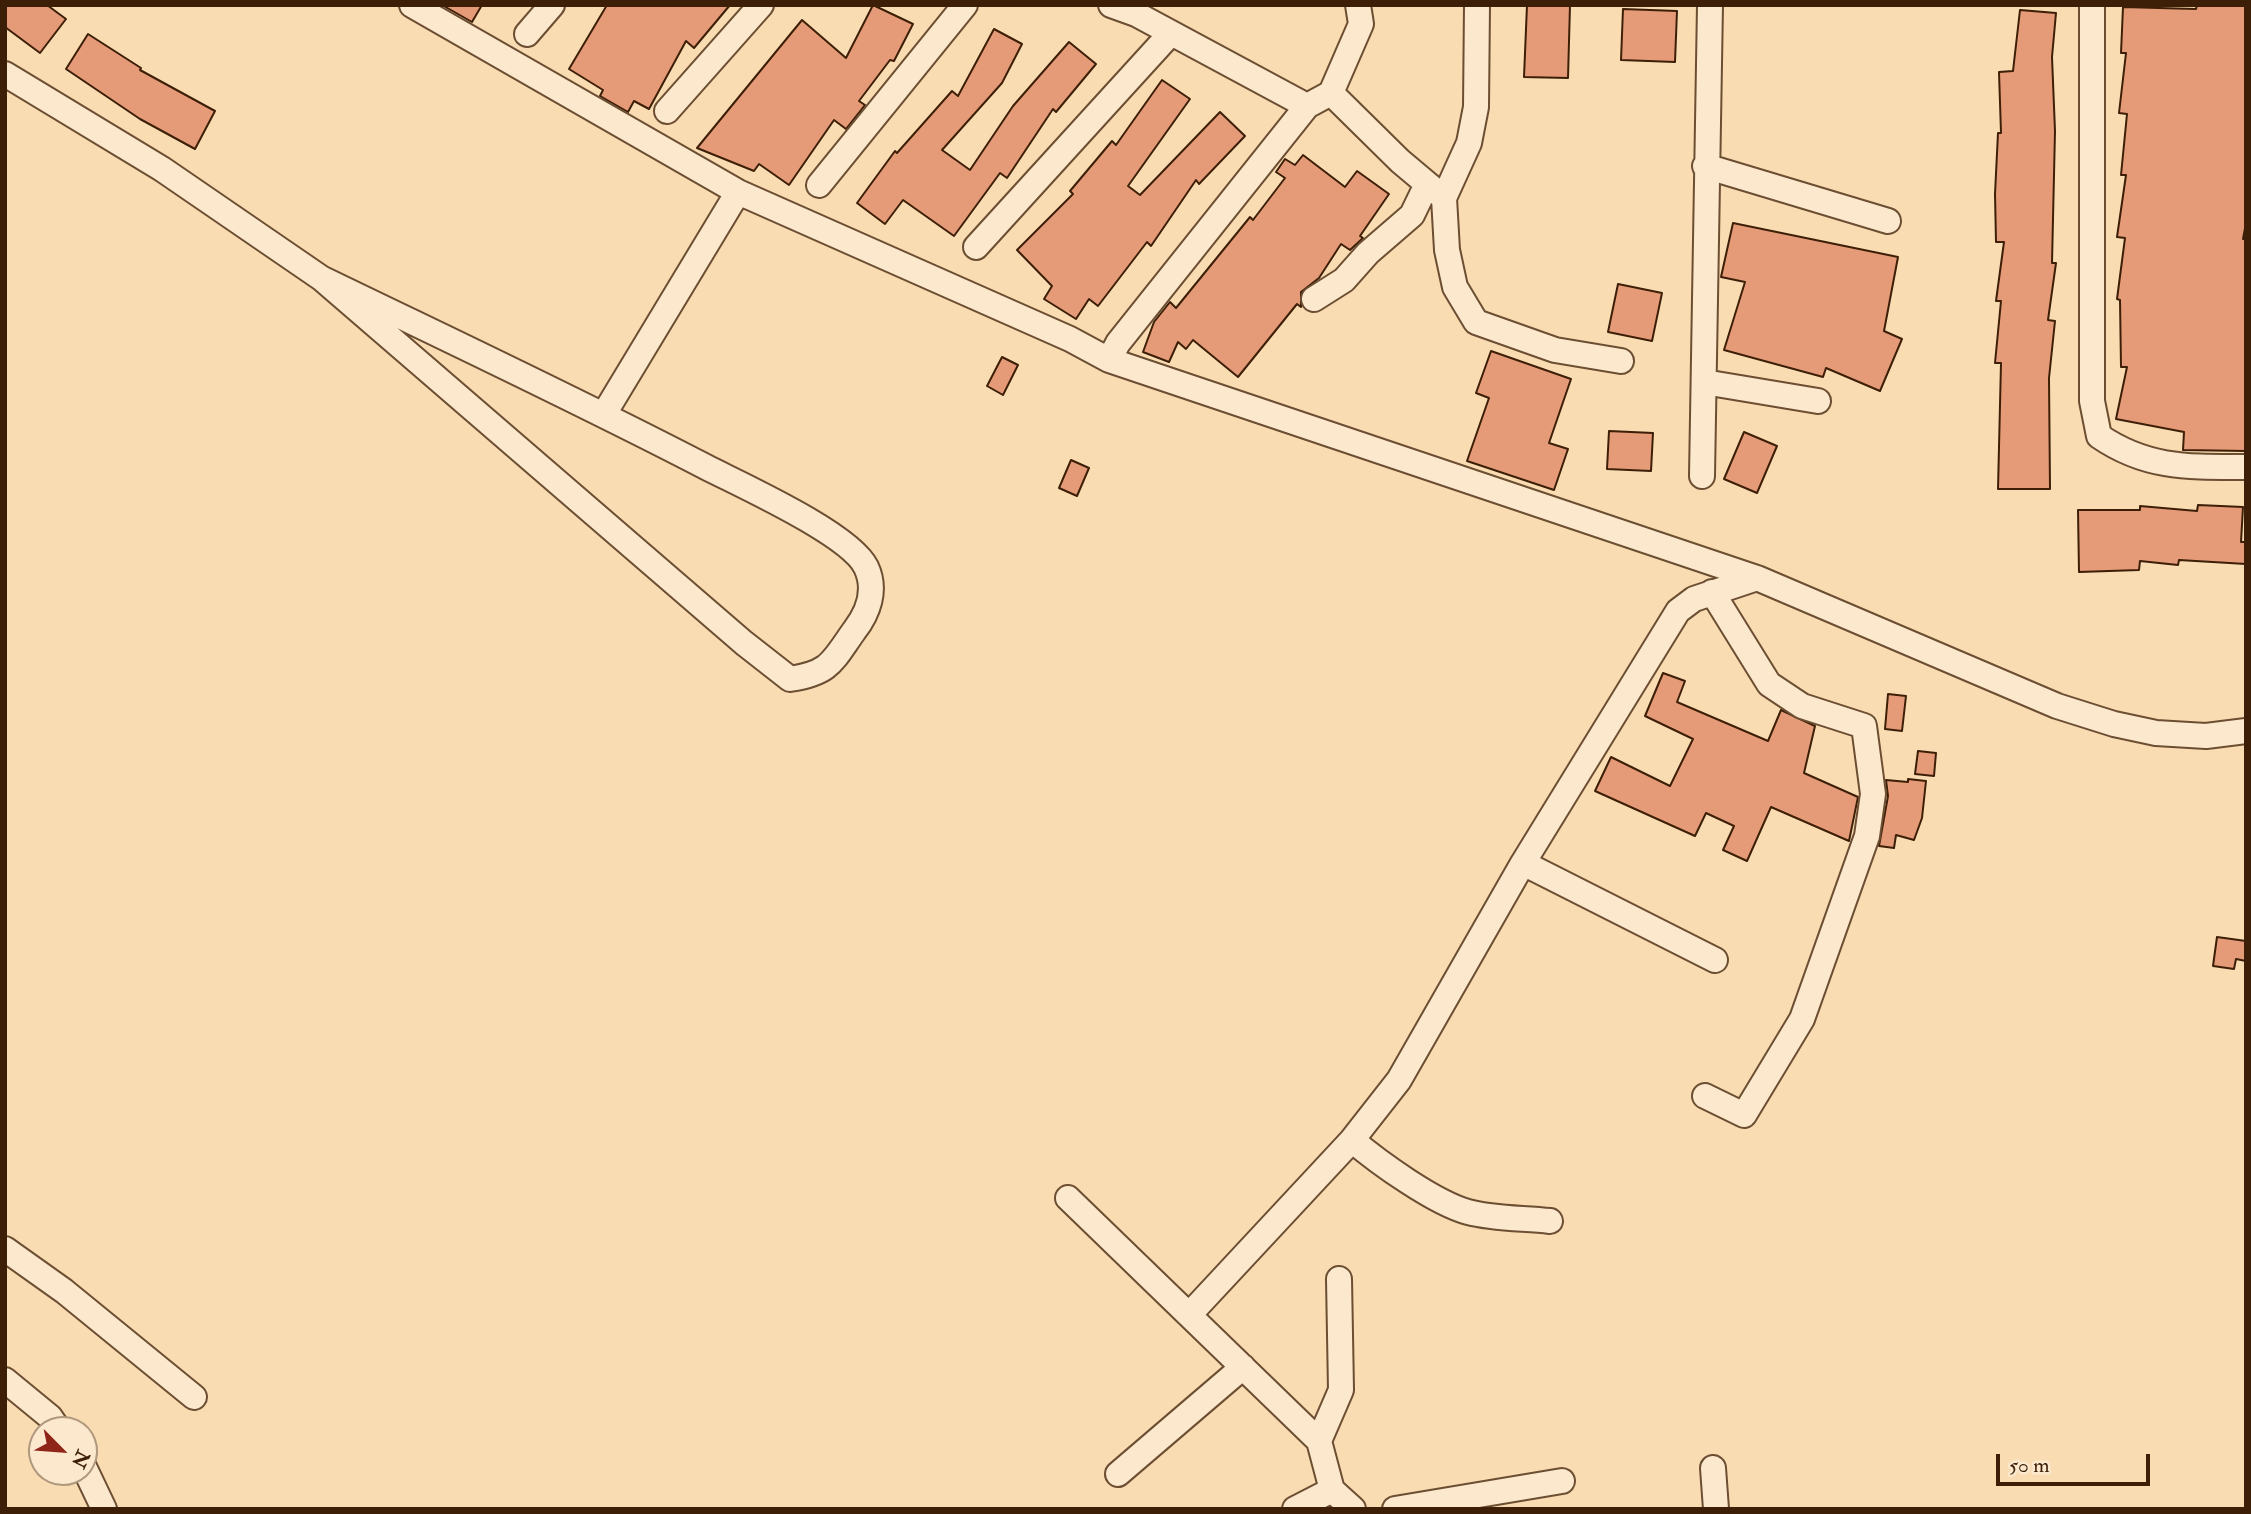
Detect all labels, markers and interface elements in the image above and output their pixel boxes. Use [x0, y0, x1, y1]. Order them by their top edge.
north arrow [28, 1416, 98, 1486]
scale bar [1999, 1440, 2153, 1484]
text: N [66, 1446, 95, 1472]
text: 50 m [2009, 1452, 2050, 1479]

